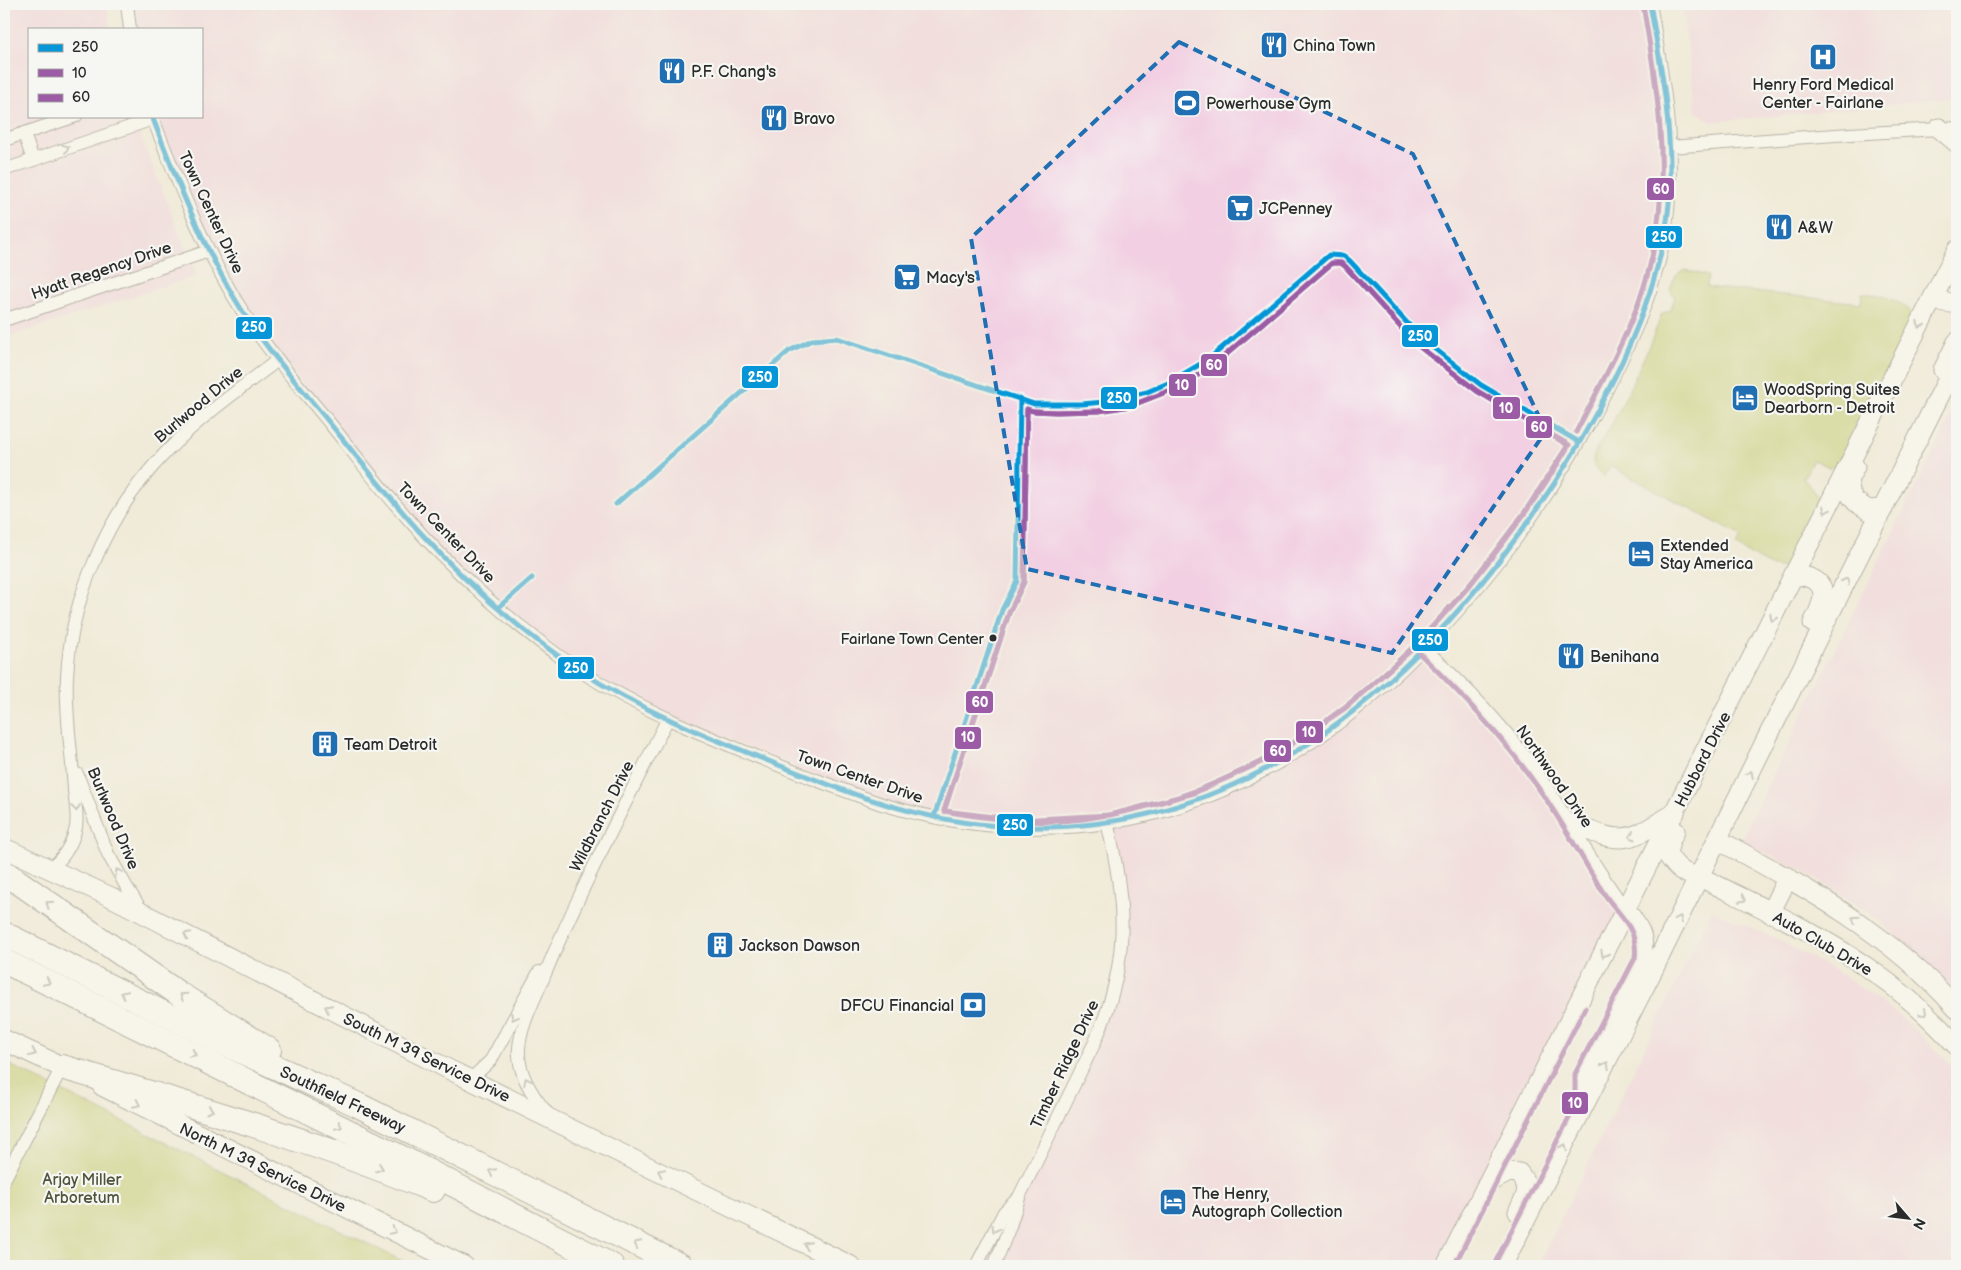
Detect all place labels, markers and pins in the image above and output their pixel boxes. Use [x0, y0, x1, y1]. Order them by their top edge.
restaurant icon: China Town [1259, 30, 1289, 60]
place label: China Town [1293, 37, 1376, 56]
hospital icon: Henry Ford Medical Center - Fairlane [1808, 42, 1838, 72]
restaurant icon: P.F. Chang's [657, 56, 687, 86]
place label: P.F. Chang's [691, 63, 776, 82]
place label: Henry Ford Medical Center - Fairlane [1752, 76, 1894, 113]
sports icon: Powerhouse Gym [1172, 88, 1202, 118]
place label: Powerhouse Gym [1206, 95, 1331, 114]
restaurant icon: Bravo [759, 103, 789, 133]
place label: Bravo [793, 110, 835, 129]
supermarket icon: JCPenney [1225, 193, 1255, 223]
place label: JCPenney [1259, 200, 1333, 219]
restaurant icon: A&W [1764, 212, 1794, 242]
place label: A&W [1798, 219, 1833, 238]
supermarket icon: Macy's [892, 262, 922, 292]
place label: Macy's [926, 269, 975, 288]
place label: WoodSpring Suites Dearborn - Detroit [1764, 381, 1900, 418]
hotel icon: WoodSpring Suites Dearborn - Detroit [1730, 383, 1760, 413]
place label: Extended Stay America [1660, 537, 1753, 574]
hotel icon: Extended Stay America [1626, 539, 1656, 569]
place label: Fairlane Town Center [840, 630, 985, 649]
marker: Fairlane Town Center [988, 633, 998, 643]
restaurant icon: Benihana [1556, 641, 1586, 671]
place label: Benihana [1590, 648, 1659, 667]
building icon: Team Detroit [310, 729, 340, 759]
place label: Team Detroit [344, 736, 437, 755]
building icon: Jackson Dawson [705, 930, 735, 960]
place label: Jackson Dawson [739, 937, 860, 956]
bank icon: DFCU Financial [958, 990, 988, 1020]
place label: DFCU Financial [840, 997, 954, 1016]
place label: The Henry, Autograph Collection [1192, 1185, 1343, 1222]
hotel icon: The Henry, Autograph Collection [1158, 1187, 1188, 1217]

